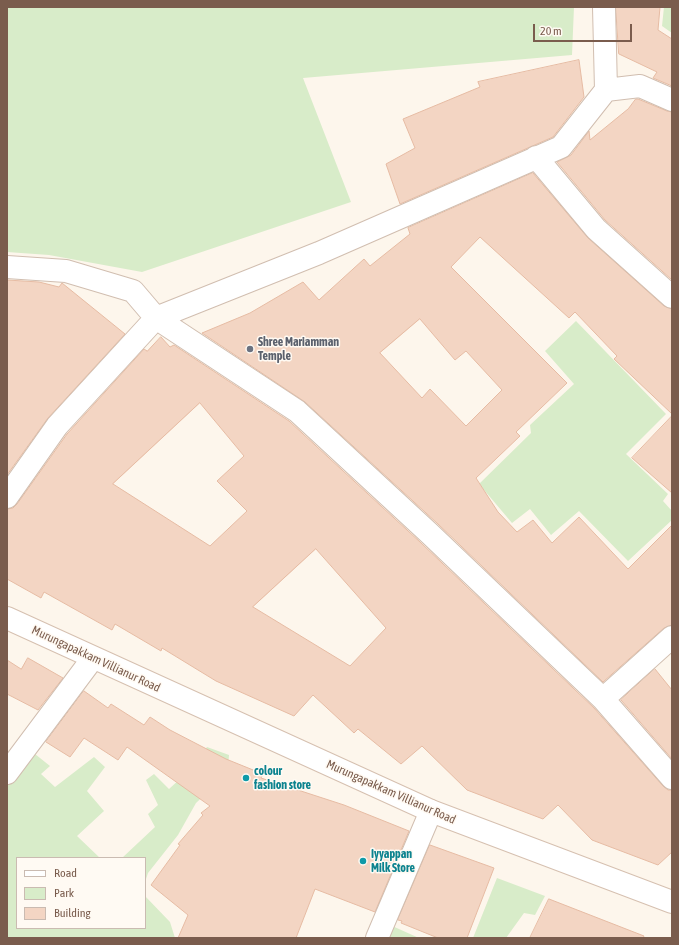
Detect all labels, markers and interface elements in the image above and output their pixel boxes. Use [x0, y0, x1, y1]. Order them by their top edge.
scale bar [535, 16, 634, 42]
text: 20 m [540, 24, 562, 38]
place label: Shree Mariamman Temple [258, 335, 339, 363]
marker: Shree Mariamman Temple [245, 344, 255, 354]
street label: Murungapakkam Villianur Road [29, 623, 163, 695]
street label: Murungapakkam Villianur Road [324, 757, 458, 827]
place label: colour fashion store [254, 764, 311, 792]
marker: colour fashion store [241, 773, 251, 783]
place label: Iyyappan Milk Store [371, 847, 415, 875]
marker: Iyyappan Milk Store [358, 856, 368, 866]
legend [16, 857, 146, 929]
text: Road [54, 866, 77, 880]
text: Park [54, 886, 74, 900]
text: Building [54, 906, 91, 920]

